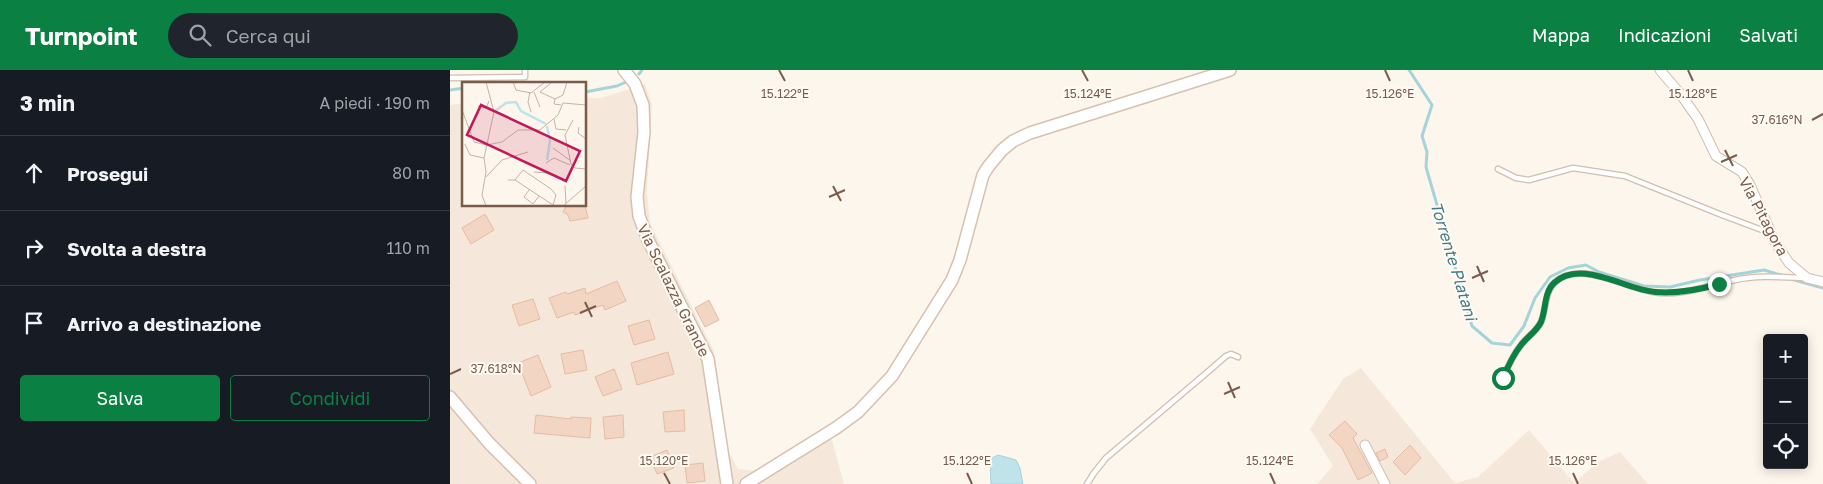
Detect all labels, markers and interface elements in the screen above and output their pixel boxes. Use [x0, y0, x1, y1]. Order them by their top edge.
search box [168, 13, 518, 58]
text: Turnpoint [25, 21, 138, 50]
icon: search [186, 21, 214, 49]
text: Cerca qui [226, 24, 311, 47]
text: Mappa [1532, 24, 1590, 46]
text: Indicazioni [1618, 24, 1711, 46]
text: Salvati [1739, 24, 1798, 46]
inset map [462, 82, 586, 206]
text: 15.122°E [761, 86, 809, 101]
text: 15.124°E [1064, 86, 1112, 101]
text: 15.126°E [1366, 86, 1414, 101]
text: 15.128°E [1669, 86, 1717, 101]
text: 3 min [20, 90, 75, 116]
text: A piedi · 190 m [319, 93, 430, 113]
text: 37.616°N [1751, 112, 1803, 127]
icon: ahead [20, 159, 48, 187]
text: Prosegui [67, 162, 148, 185]
text: 80 m [392, 163, 430, 183]
street label: Via Pitagora [1736, 173, 1792, 259]
water label: Torrente Platani [1426, 199, 1482, 324]
street label: Via Scalazza Grande [634, 221, 714, 360]
icon: right [20, 234, 48, 262]
text: Svolta a destra [67, 237, 206, 260]
text: 110 m [386, 238, 430, 258]
route end [1708, 273, 1731, 296]
icon: arrive [20, 309, 48, 337]
text: Arrivo a destinazione [67, 312, 261, 335]
map controls [1763, 334, 1808, 469]
button: + [1763, 334, 1808, 379]
text: 37.618°N [470, 361, 522, 376]
route start [1492, 367, 1515, 390]
button: Salva [20, 375, 220, 421]
button: Condividi [230, 375, 430, 421]
button: − [1763, 379, 1808, 424]
button: locate [1763, 424, 1808, 469]
text: 15.120°E [640, 453, 688, 468]
text: 15.122°E [943, 453, 991, 468]
text: 15.124°E [1246, 453, 1294, 468]
text: 15.126°E [1549, 453, 1597, 468]

